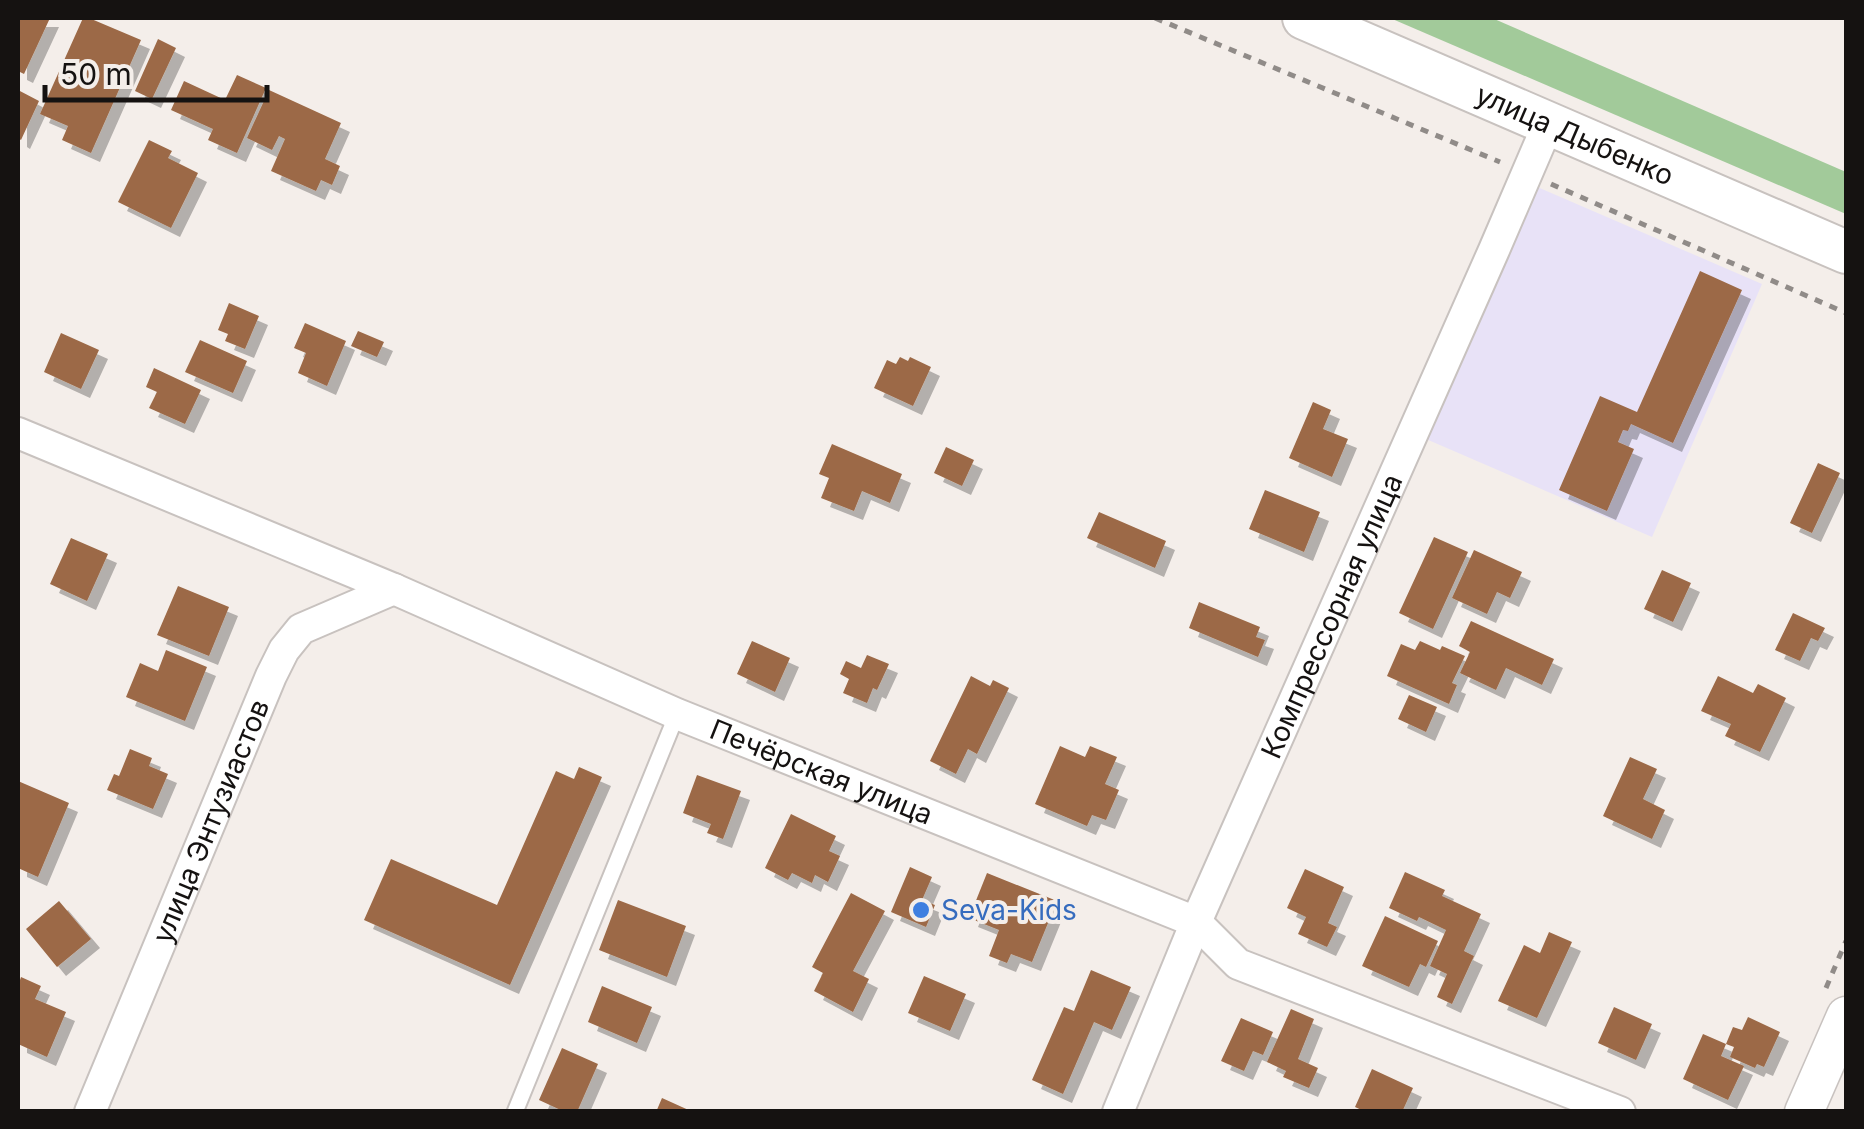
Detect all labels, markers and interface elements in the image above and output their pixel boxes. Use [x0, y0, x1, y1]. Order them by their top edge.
scale bar [45, 40, 268, 102]
text: 50 m [60, 56, 132, 92]
street label: улица Дыбенко [1471, 77, 1679, 193]
street label: Компрессорная улица [1254, 469, 1409, 763]
street label: улица Энтузиастов [145, 694, 276, 948]
street label: Печёрская улица [705, 712, 938, 832]
place label: Seva-Kids [941, 893, 1077, 927]
marker: Seva-Kids [910, 899, 932, 921]

